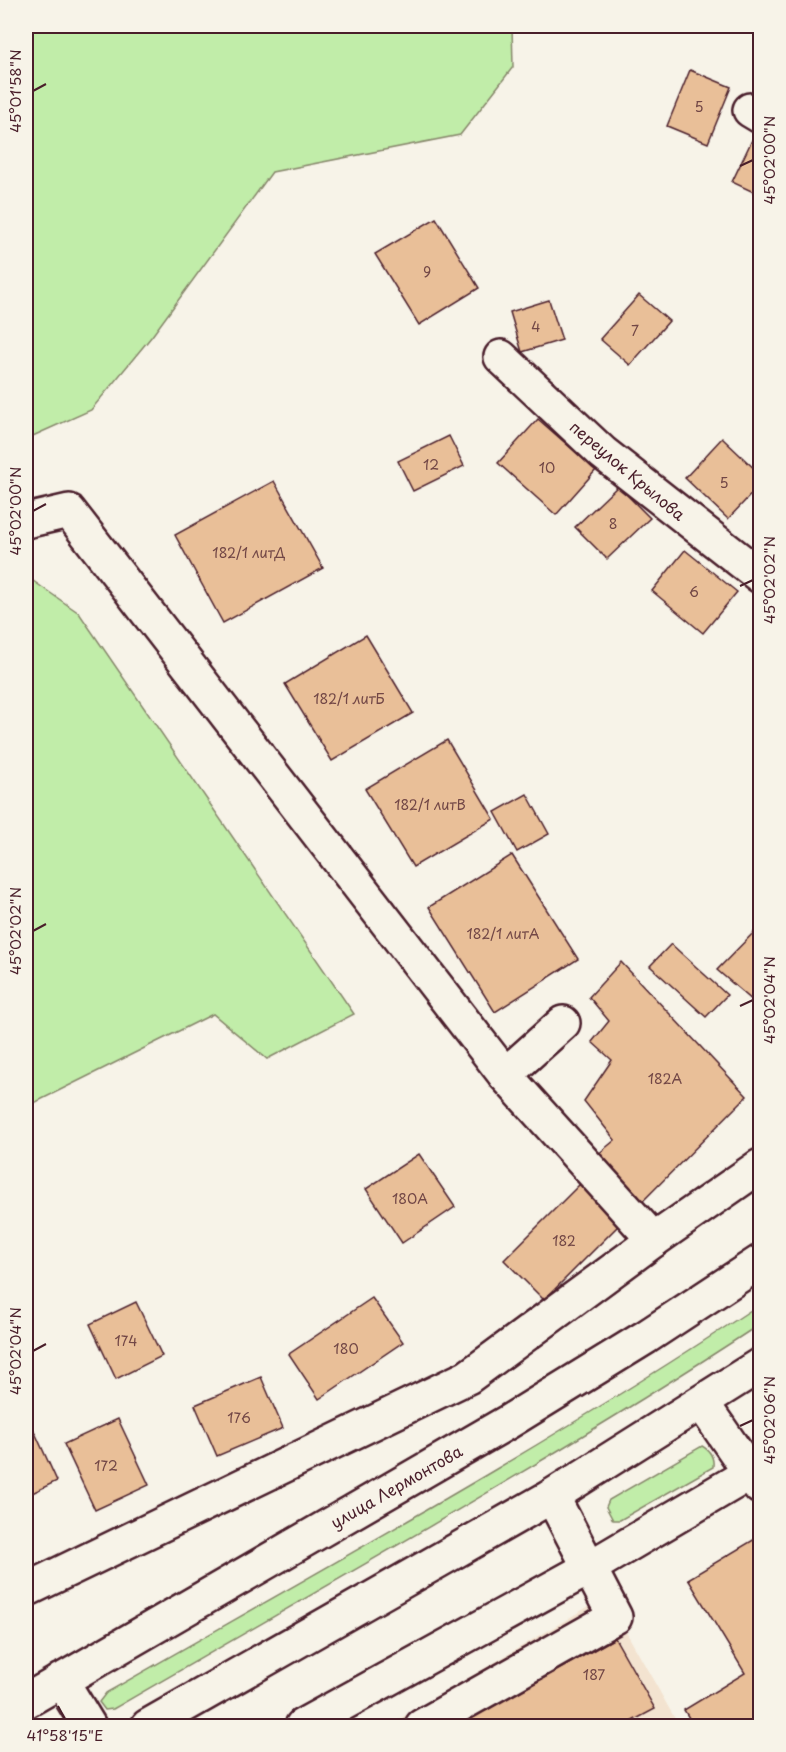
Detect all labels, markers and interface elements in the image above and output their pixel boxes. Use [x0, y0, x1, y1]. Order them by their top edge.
text: 45°01'58"N [3, 49, 26, 133]
house number: 5 [694, 96, 704, 117]
text: 45°02'00"N [757, 115, 780, 205]
house number: 9 [423, 261, 431, 282]
house number: 4 [531, 316, 541, 337]
house number: 7 [631, 320, 639, 341]
street label: переулок Крылова [565, 414, 691, 526]
house number: 12 [423, 454, 439, 475]
house number: 10 [539, 457, 555, 478]
text: 45°02'00"N [3, 466, 26, 556]
house number: 5 [719, 472, 729, 493]
house number: 8 [609, 513, 617, 534]
text: 45°02'02"N [757, 536, 780, 624]
house number: 182/1 литД [212, 542, 286, 563]
house number: 6 [689, 581, 699, 602]
house number: 182/1 литБ [313, 688, 385, 709]
house number: 182/1 литВ [394, 794, 466, 815]
text: 45°02'02"N [3, 887, 26, 975]
house number: 182/1 литА [467, 923, 540, 944]
text: 45°02'04"N [757, 956, 780, 1044]
house number: 182А [648, 1068, 682, 1089]
house number: 180А [392, 1188, 428, 1209]
house number: 182 [552, 1230, 576, 1251]
text: 45°02'04"N [3, 1307, 26, 1395]
house number: 174 [114, 1330, 138, 1351]
house number: 180 [333, 1338, 359, 1359]
text: 45°02'06"N [757, 1376, 780, 1464]
house number: 176 [227, 1407, 251, 1428]
street label: улица Лермонтова [326, 1438, 466, 1534]
house number: 172 [94, 1455, 118, 1476]
house number: 187 [583, 1664, 605, 1685]
text: 41°58'15"E [27, 1723, 103, 1746]

